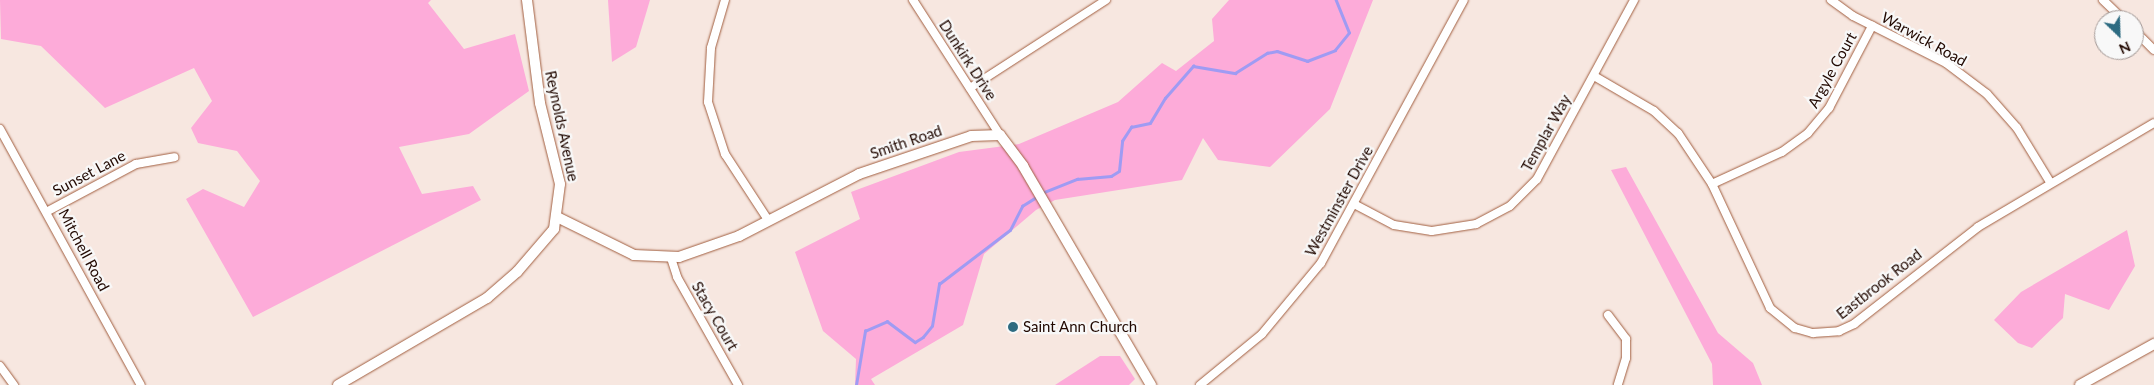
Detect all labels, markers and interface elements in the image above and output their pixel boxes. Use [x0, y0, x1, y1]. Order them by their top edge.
street label: Warwick Road [1878, 8, 1970, 70]
north arrow [2094, 10, 2144, 60]
street label: Dunkirk Drive [935, 17, 1001, 103]
street label: Argyle Court [1804, 29, 1860, 111]
text: N [2117, 38, 2133, 58]
street label: Reynolds Avenue [541, 69, 583, 183]
street label: Templar Way [1517, 91, 1575, 175]
street label: Smith Road [868, 121, 944, 163]
street label: Westminster Drive [1301, 143, 1377, 259]
street label: Sunset Lane [50, 146, 128, 200]
street label: Mitchell Road [55, 206, 113, 294]
street label: Eastbrook Road [1833, 245, 1925, 323]
street label: Stacy Court [688, 278, 742, 354]
place label: Saint Ann Church [1023, 318, 1138, 336]
marker: Saint Ann Church [1007, 321, 1019, 333]

